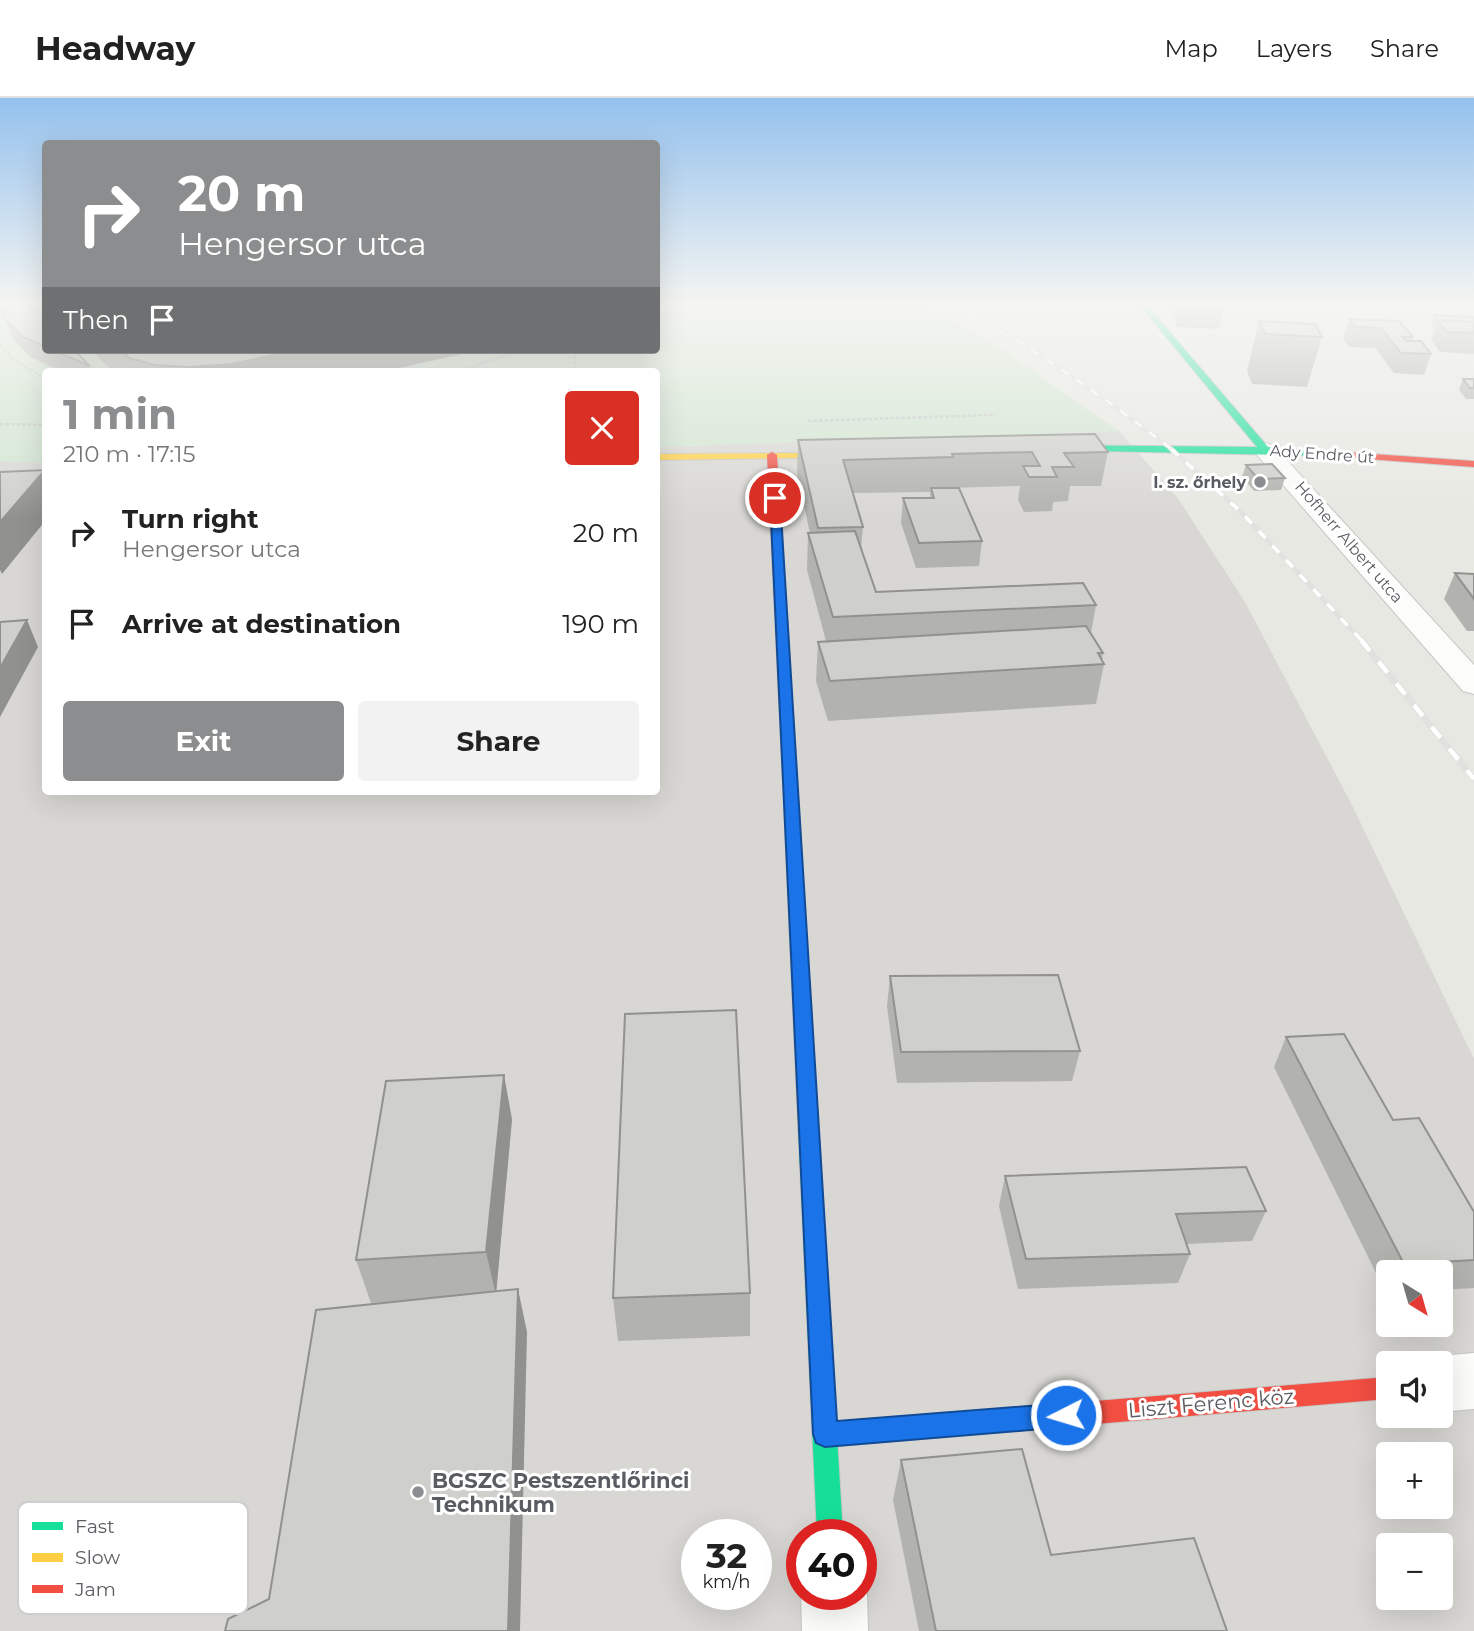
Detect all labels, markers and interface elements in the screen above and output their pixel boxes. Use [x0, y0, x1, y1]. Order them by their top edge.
text: Headway [35, 28, 195, 68]
text: Map [1164, 34, 1218, 63]
text: Layers [1256, 34, 1332, 63]
text: Share [1370, 34, 1439, 63]
text: 20 m [178, 164, 305, 223]
icon: right [63, 168, 154, 259]
text: Hengersor utca [178, 224, 427, 263]
icon: arrive [143, 301, 181, 339]
text: Then [63, 304, 129, 336]
text: 1 min [63, 388, 177, 440]
button: close [565, 391, 639, 465]
text: 210 m · 17:15 [63, 440, 195, 468]
street label: Ady Endre út [1269, 441, 1375, 467]
pin [745, 468, 805, 528]
place label: I. sz. őrhely [1153, 473, 1246, 492]
marker: I. sz. őrhely [1252, 474, 1268, 490]
street label: Hofherr Albert utca [1291, 477, 1407, 607]
icon: arrive [756, 479, 794, 517]
text: Turn right [122, 503, 258, 535]
icon: right [63, 514, 101, 552]
text: 20 m [573, 517, 639, 549]
text: Hengersor utca [122, 535, 301, 563]
icon: arrive [63, 605, 101, 643]
text: Arrive at destination [122, 608, 401, 640]
text: 190 m [562, 608, 639, 640]
button: Exit [63, 701, 344, 781]
button: Share [358, 701, 639, 781]
north arrow [1376, 1260, 1452, 1337]
map controls [1376, 1260, 1453, 1610]
button: sound [1376, 1351, 1453, 1428]
position arrow [1029, 1378, 1103, 1452]
street label: Liszt Ferenc köz [1127, 1383, 1295, 1423]
button: + [1376, 1442, 1453, 1519]
place label: BGSZC Pestszentlőrinci Technikum [432, 1468, 689, 1517]
marker: BGSZC Pestszentlőrinci Technikum [410, 1484, 426, 1500]
legend [18, 1502, 248, 1614]
text: Fast [75, 1515, 115, 1538]
speed limit sign: 40 [786, 1519, 877, 1610]
button: − [1376, 1533, 1453, 1610]
text: 32 [706, 1534, 747, 1577]
text: Slow [75, 1546, 120, 1569]
text: km/h [702, 1571, 751, 1593]
text: Jam [74, 1578, 116, 1601]

